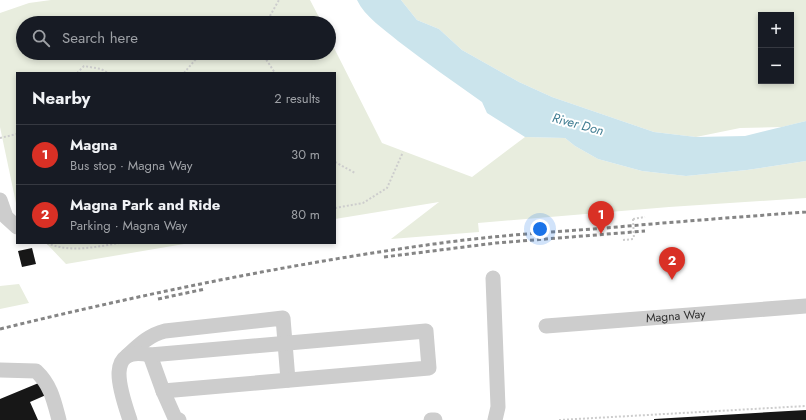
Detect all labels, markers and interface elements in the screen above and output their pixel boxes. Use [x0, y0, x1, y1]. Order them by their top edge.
map controls [758, 12, 794, 84]
button: + [758, 12, 794, 48]
search box [16, 16, 336, 60]
icon: search [30, 27, 52, 49]
text: Search here [62, 27, 138, 49]
button: − [758, 48, 794, 84]
text: Nearby [32, 86, 90, 110]
text: 2 results [274, 89, 320, 108]
water label: River Don [550, 108, 606, 140]
text: Magna [70, 134, 117, 156]
text: 1 [42, 145, 48, 164]
text: 30 m [291, 145, 320, 164]
text: Bus stop · Magna Way [70, 156, 192, 175]
text: Magna Park and Ride [70, 194, 220, 216]
pin: 1 [588, 201, 614, 234]
text: 2 [41, 205, 49, 224]
text: 80 m [291, 205, 320, 224]
text: Parking · Magna Way [70, 216, 187, 235]
your location [530, 219, 550, 239]
pin: 2 [659, 247, 685, 280]
street label: Magna Way [645, 305, 707, 327]

